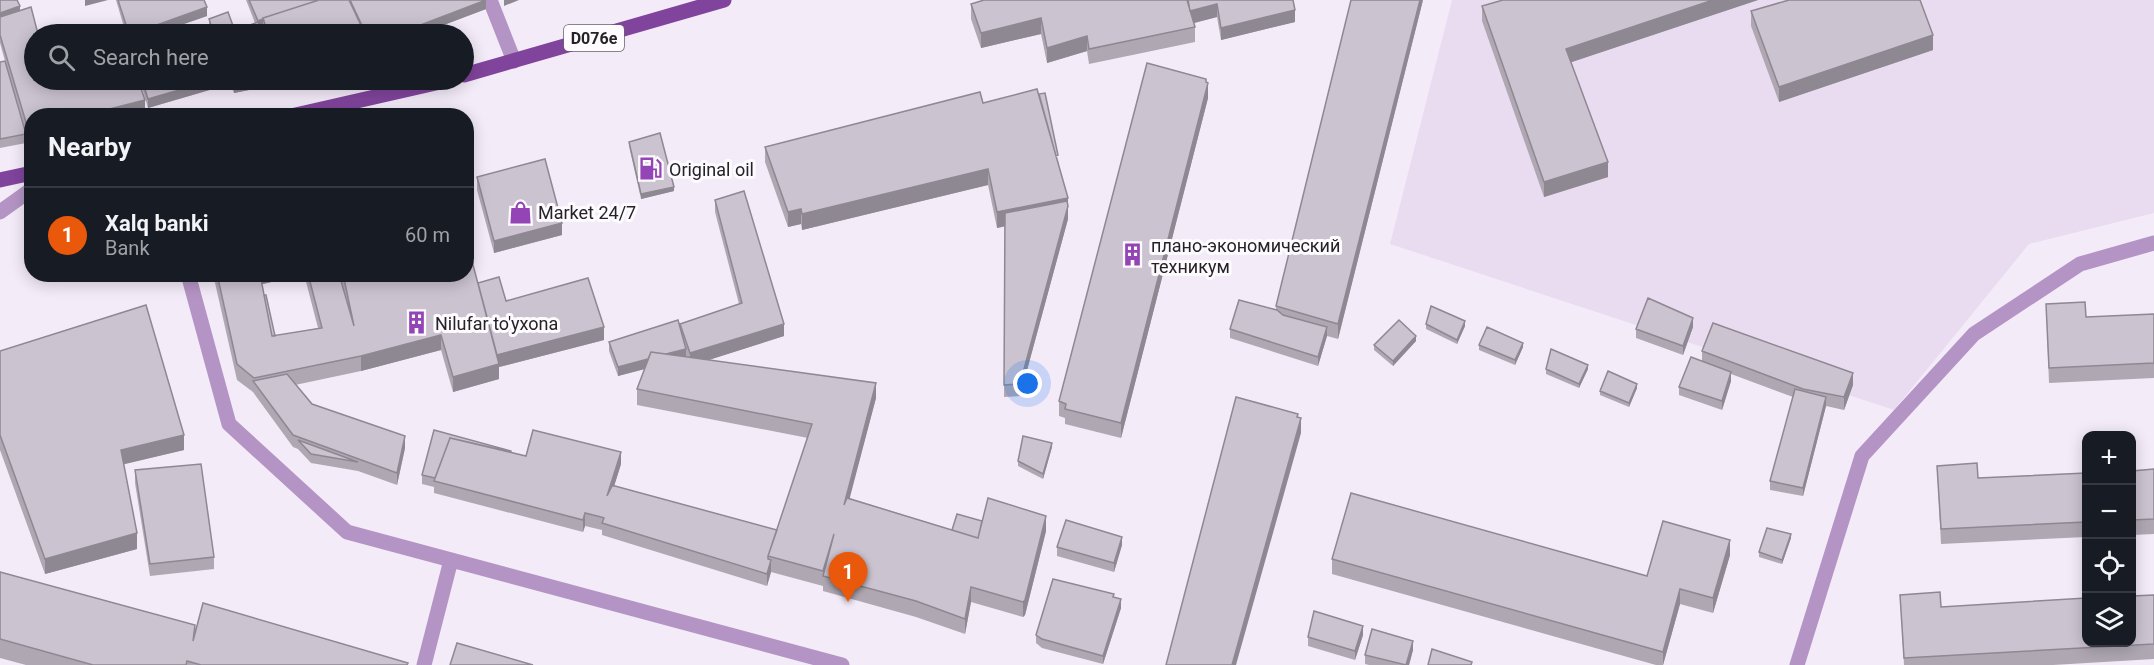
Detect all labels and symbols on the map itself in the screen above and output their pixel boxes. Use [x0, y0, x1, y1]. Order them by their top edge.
road number: D076e [564, 25, 624, 51]
fuel station icon: Original oil [638, 156, 664, 182]
place label: Original oil [669, 159, 754, 180]
shop icon: Market 24/7 [507, 199, 533, 225]
place label: Market 24/7 [538, 202, 636, 223]
place label: плано-экономический техникум [1151, 235, 1340, 277]
building icon: плано-экономический техникум [1120, 242, 1146, 268]
building icon: Nilufar to'yxona [404, 310, 430, 336]
place label: Nilufar to'yxona [435, 313, 558, 334]
your location [1013, 369, 1042, 398]
pin: 1 [828, 552, 868, 602]

